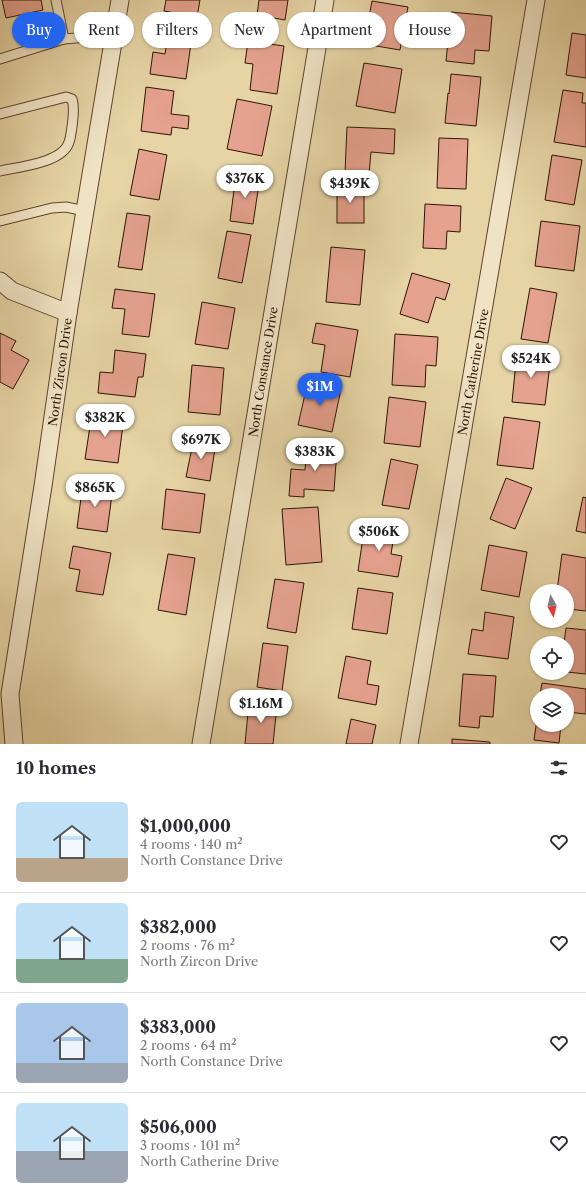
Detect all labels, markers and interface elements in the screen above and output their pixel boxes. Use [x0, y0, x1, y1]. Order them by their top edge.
chip: Buy [12, 12, 66, 48]
chip: Rent [74, 12, 134, 48]
chip: Filters [142, 12, 212, 48]
chip: New [220, 12, 279, 48]
chip: Apartment [287, 12, 386, 48]
chip: House [394, 12, 465, 48]
pin: $376K [217, 165, 273, 199]
text: $376K [225, 170, 265, 186]
pin: $439K [322, 170, 378, 204]
text: $439K [330, 175, 370, 191]
street label: North Constance Drive [245, 306, 281, 438]
street label: North Catherine Drive [454, 307, 492, 436]
street label: North Zircon Drive [45, 317, 75, 427]
pin: $524K [503, 345, 559, 379]
text: $524K [511, 350, 551, 366]
pin: $1M [301, 373, 339, 407]
text: $1M [307, 378, 333, 394]
pin: $382K [77, 404, 133, 438]
text: $382K [85, 409, 125, 425]
pin: $697K [173, 426, 229, 460]
text: $697K [181, 431, 221, 447]
pin: $383K [287, 438, 343, 472]
text: $383K [295, 443, 335, 459]
pin: $865K [67, 474, 123, 508]
text: $865K [75, 479, 115, 495]
pin: $506K [351, 518, 407, 552]
text: $506K [359, 523, 399, 539]
north arrow [530, 584, 574, 628]
map controls [530, 584, 574, 732]
button: locate [530, 636, 574, 680]
button: layers [530, 688, 574, 732]
pin: $1.16M [228, 690, 294, 724]
text: $1.16M [239, 695, 283, 711]
icon: filters [548, 757, 570, 779]
text: 10 homes [16, 758, 96, 778]
text: $1,000,000 [140, 816, 231, 836]
icon: home [48, 818, 96, 866]
icon: heart [548, 831, 570, 853]
text: 4 rooms · 140 m² [140, 836, 243, 852]
text: North Constance Drive [140, 852, 283, 868]
text: $382,000 [140, 917, 217, 937]
icon: home [48, 919, 96, 967]
icon: heart [548, 932, 570, 954]
text: 2 rooms · 76 m² [140, 937, 235, 953]
text: North Zircon Drive [140, 953, 258, 969]
text: $383,000 [140, 1017, 216, 1037]
icon: home [48, 1019, 96, 1067]
icon: heart [548, 1032, 570, 1054]
text: 2 rooms · 64 m² [140, 1037, 237, 1053]
text: North Constance Drive [140, 1053, 283, 1069]
text: $506,000 [140, 1117, 217, 1137]
icon: home [48, 1119, 96, 1167]
icon: heart [548, 1132, 570, 1154]
text: 3 rooms · 101 m² [140, 1137, 240, 1153]
text: North Catherine Drive [140, 1153, 279, 1169]

